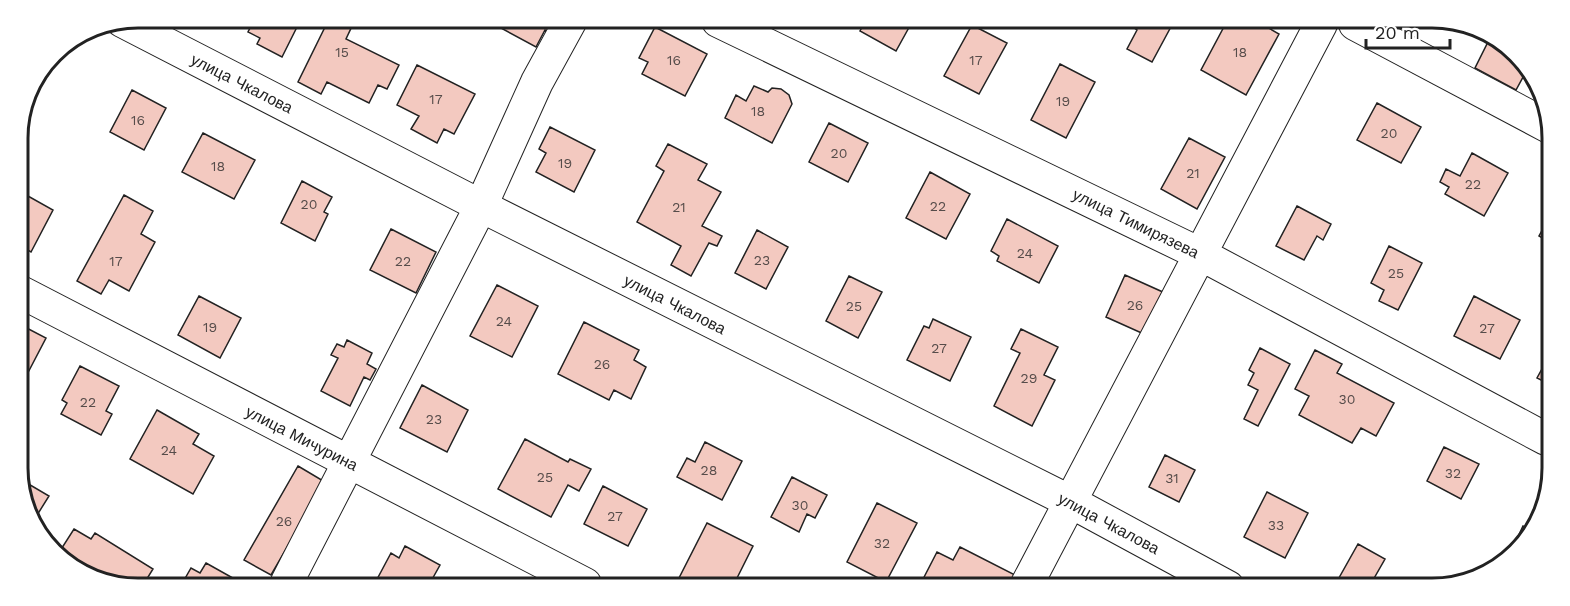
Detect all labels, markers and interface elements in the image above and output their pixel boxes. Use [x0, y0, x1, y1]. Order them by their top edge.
scale bar [1366, 12, 1450, 50]
text: 20 m [1375, 22, 1420, 43]
house number: 15 [335, 44, 349, 60]
house number: 18 [1233, 44, 1247, 60]
street label: улица Чкалова [188, 50, 296, 117]
house number: 16 [667, 52, 681, 68]
house number: 17 [969, 52, 983, 68]
house number: 17 [429, 91, 443, 107]
house number: 19 [1056, 93, 1070, 109]
house number: 18 [751, 103, 765, 119]
house number: 16 [131, 112, 145, 128]
house number: 20 [1381, 125, 1397, 141]
house number: 20 [831, 145, 847, 161]
house number: 19 [558, 155, 572, 171]
house number: 18 [211, 158, 225, 174]
house number: 21 [1186, 165, 1200, 181]
house number: 22 [1465, 176, 1481, 192]
street label: улица Тимирязева [1070, 185, 1202, 262]
house number: 20 [301, 196, 317, 212]
house number: 22 [930, 198, 946, 214]
house number: 21 [672, 199, 686, 215]
house number: 24 [1017, 245, 1033, 261]
house number: 23 [754, 252, 770, 268]
house number: 17 [109, 253, 123, 269]
house number: 22 [395, 253, 411, 269]
house number: 25 [1388, 265, 1404, 281]
street label: улица Чкалова [621, 271, 729, 338]
house number: 26 [1127, 297, 1143, 313]
house number: 25 [846, 298, 862, 314]
house number: 24 [496, 313, 512, 329]
house number: 19 [203, 319, 217, 335]
house number: 27 [1479, 320, 1495, 336]
house number: 27 [931, 340, 947, 356]
house number: 26 [594, 356, 610, 372]
house number: 29 [1021, 370, 1037, 386]
house number: 30 [1339, 391, 1355, 407]
house number: 22 [80, 394, 96, 410]
street label: улица Мичурина [242, 402, 361, 475]
house number: 23 [426, 411, 442, 427]
house number: 24 [161, 442, 177, 458]
house number: 28 [701, 462, 717, 478]
house number: 32 [1445, 465, 1461, 481]
house number: 25 [537, 469, 553, 485]
house number: 31 [1165, 470, 1179, 486]
street label: улица Чкалова [1055, 489, 1163, 558]
house number: 30 [792, 497, 808, 513]
house number: 27 [607, 508, 623, 524]
house number: 26 [276, 513, 292, 529]
house number: 33 [1268, 517, 1284, 533]
house number: 32 [874, 535, 890, 551]

